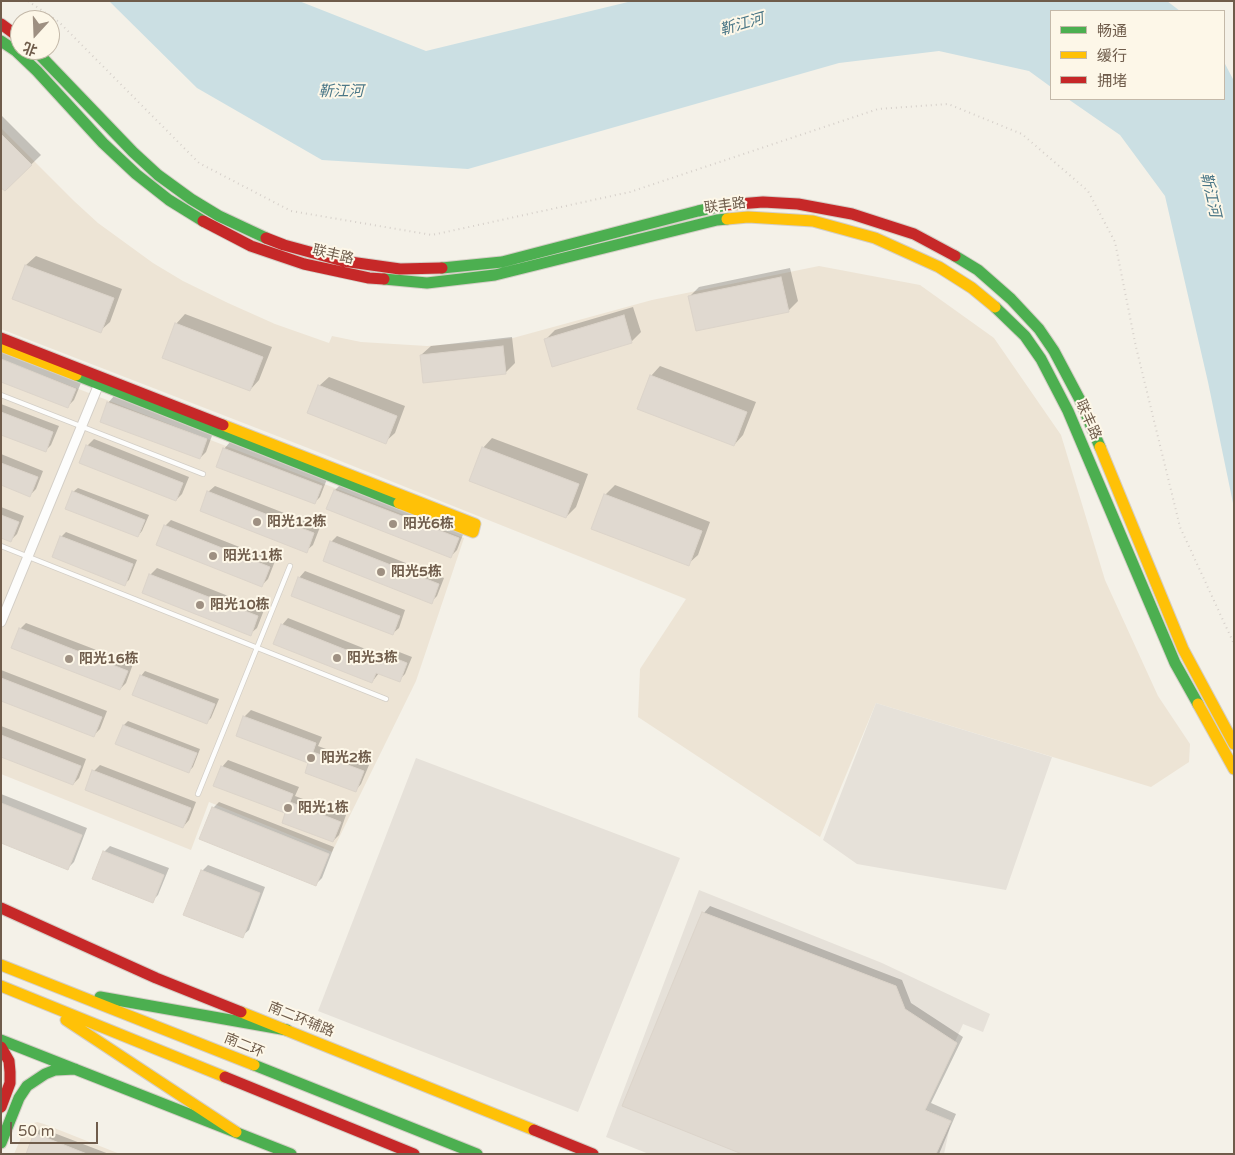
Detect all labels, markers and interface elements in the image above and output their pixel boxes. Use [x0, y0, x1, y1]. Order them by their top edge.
north arrow [10, 10, 60, 60]
water label: 靳江河 [718, 10, 766, 40]
legend [1050, 10, 1225, 100]
text: 畅通 [1097, 22, 1127, 40]
text: 北 [21, 38, 40, 59]
text: 缓行 [1097, 47, 1127, 65]
text: 拥堵 [1097, 72, 1127, 90]
water label: 靳江河 [319, 83, 363, 101]
water label: 靳江河 [1196, 171, 1224, 219]
street label: 联丰路 [703, 195, 747, 217]
street label: 联丰路 [311, 242, 355, 268]
street label: 联丰路 [1072, 397, 1104, 443]
place label: 阳光12栋 [267, 514, 327, 530]
marker: 阳光12栋 [251, 516, 263, 528]
place label: 阳光6栋 [403, 516, 454, 532]
marker: 阳光6栋 [387, 518, 399, 530]
place label: 阳光11栋 [223, 548, 283, 564]
marker: 阳光11栋 [207, 550, 219, 562]
place label: 阳光5栋 [391, 564, 442, 580]
marker: 阳光5栋 [375, 566, 387, 578]
place label: 阳光10栋 [210, 597, 270, 613]
marker: 阳光10栋 [194, 599, 206, 611]
place label: 阳光3栋 [347, 650, 398, 666]
place label: 阳光16栋 [79, 651, 139, 667]
marker: 阳光3栋 [331, 652, 343, 664]
marker: 阳光16栋 [63, 653, 75, 665]
place label: 阳光2栋 [321, 750, 372, 766]
marker: 阳光2栋 [305, 752, 317, 764]
place label: 阳光1栋 [298, 800, 349, 816]
marker: 阳光1栋 [282, 802, 294, 814]
street label: 南二环辅路 [265, 999, 337, 1041]
street label: 南二环 [221, 1030, 267, 1062]
scale bar [12, 1112, 100, 1144]
text: 50 m [18, 1122, 55, 1140]

